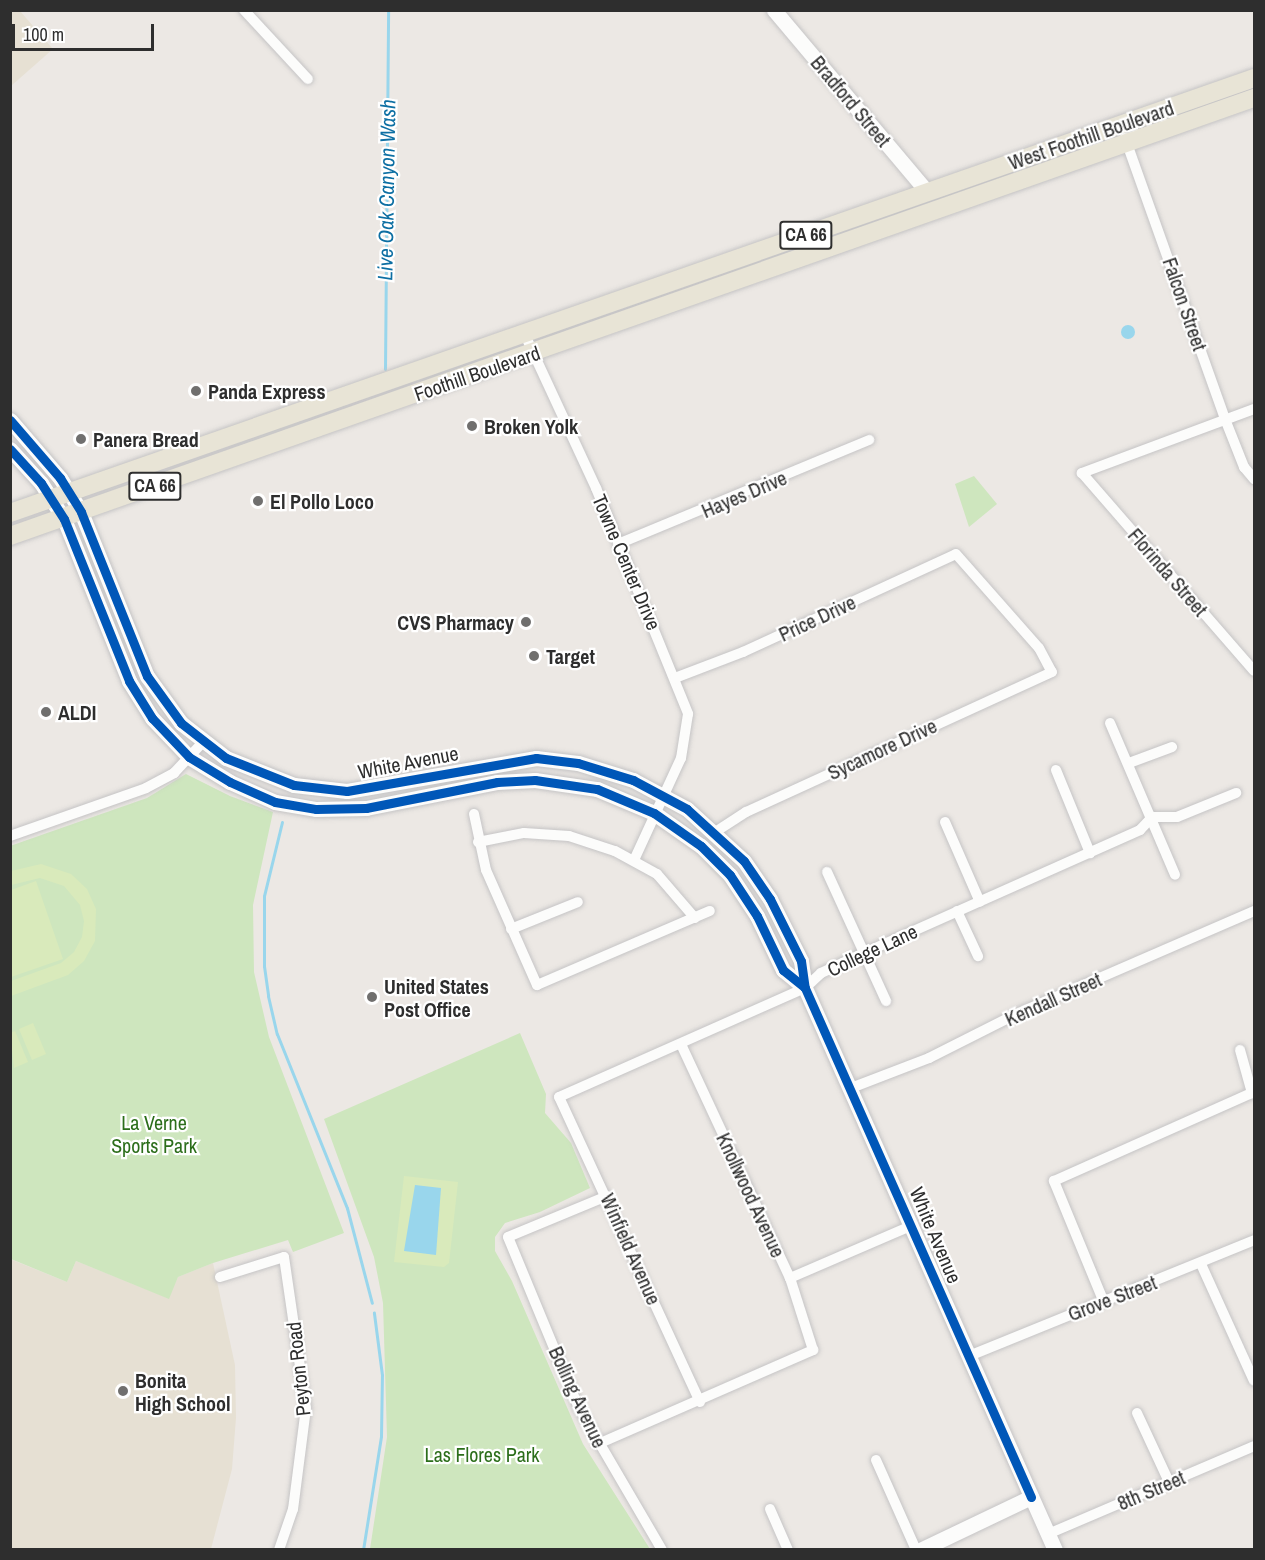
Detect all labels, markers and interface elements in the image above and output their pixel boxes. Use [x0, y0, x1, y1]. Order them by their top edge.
scale bar [15, 12, 158, 50]
text: 100 m [23, 22, 64, 47]
street label: Bradford Street [806, 51, 896, 151]
street label: West Foothill Boulevard [1005, 95, 1177, 175]
water label: Live Oak Canyon Wash [373, 99, 401, 281]
road number: CA 66 [779, 220, 833, 250]
street label: Falcon Street [1158, 254, 1212, 354]
street label: Foothill Boulevard [411, 340, 543, 406]
place label: Panda Express [208, 379, 326, 403]
marker: Panda Express [189, 384, 203, 398]
place label: Broken Yolk [484, 414, 578, 438]
marker: Broken Yolk [465, 419, 479, 433]
place label: Panera Bread [93, 427, 199, 451]
marker: Panera Bread [74, 432, 88, 446]
street label: Hayes Drive [698, 465, 790, 523]
road number: CA 66 [128, 471, 182, 501]
place label: El Pollo Loco [270, 489, 374, 513]
street label: Towne Center Drive [588, 491, 666, 633]
marker: El Pollo Loco [251, 494, 265, 508]
street label: Florinda Street [1123, 523, 1213, 621]
street label: Price Drive [775, 590, 859, 646]
place label: CVS Pharmacy [397, 610, 514, 634]
marker: CVS Pharmacy [519, 615, 533, 629]
place label: Target [546, 644, 595, 668]
marker: Target [527, 649, 541, 663]
place label: ALDI [58, 700, 96, 724]
marker: ALDI [39, 705, 53, 719]
street label: Sycamore Drive [824, 713, 940, 785]
street label: White Avenue [355, 740, 461, 784]
street label: College Lane [823, 919, 921, 981]
street label: Kendall Street [1001, 967, 1105, 1031]
place label: United States Post Office [384, 974, 489, 1021]
marker: United States Post Office [365, 990, 379, 1004]
park label: La Verne Sports Park [111, 1110, 197, 1157]
street label: Knollwood Avenue [711, 1128, 791, 1262]
street label: White Avenue [905, 1183, 967, 1287]
street label: Winfield Avenue [596, 1189, 666, 1309]
street label: Grove Street [1064, 1270, 1160, 1326]
street label: Peyton Road [281, 1321, 315, 1417]
street label: Bolling Avenue [544, 1342, 612, 1452]
place label: Bonita High School [135, 1368, 231, 1415]
marker: Bonita High School [116, 1384, 130, 1398]
park label: Las Flores Park [425, 1442, 539, 1466]
street label: 8th Street [1114, 1465, 1188, 1515]

